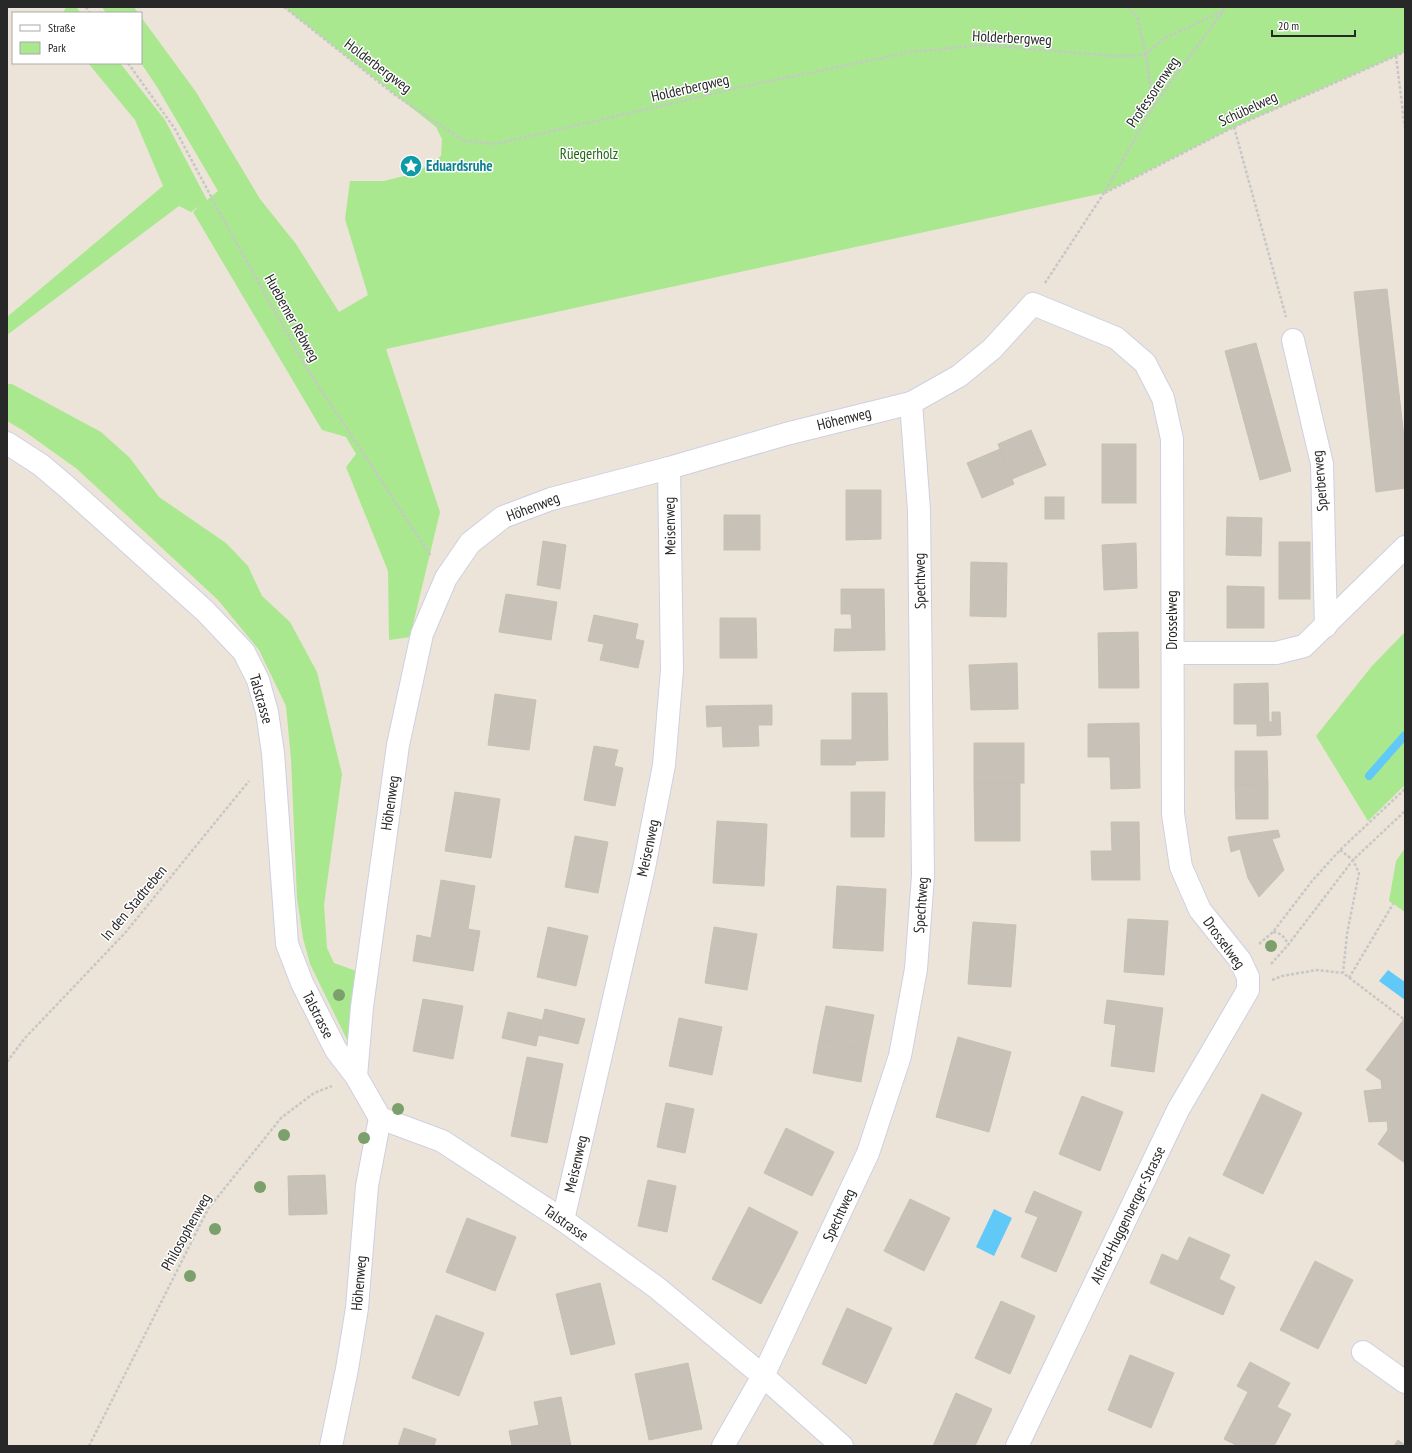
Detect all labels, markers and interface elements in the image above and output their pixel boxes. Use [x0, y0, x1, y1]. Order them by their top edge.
legend [12, 12, 142, 64]
scale bar [1272, 12, 1355, 38]
text: 20 m [1278, 18, 1299, 33]
text: Straße [48, 20, 75, 35]
street label: Holderbergweg [972, 26, 1052, 49]
street label: Holderbergweg [341, 34, 416, 97]
text: Park [48, 40, 66, 55]
street label: Professorenweg [1122, 53, 1183, 131]
street label: Holderbergweg [649, 69, 731, 106]
street label: Schübelweg [1216, 87, 1280, 130]
park label: Rüegerholz [560, 144, 618, 163]
place icon: Eduardsruhe [398, 153, 424, 179]
place label: Eduardsruhe [426, 156, 493, 175]
street label: Huebemer Rebweg [261, 271, 324, 365]
street label: Höhenweg [815, 403, 873, 434]
street label: Sperberweg [1307, 450, 1332, 512]
street label: Höhenweg [504, 488, 562, 525]
street label: Meisenweg [659, 497, 680, 555]
street label: Spechtweg [910, 553, 929, 609]
street label: Drosselweg [1162, 590, 1181, 650]
street label: Talstrasse [245, 672, 278, 726]
street label: Höhenweg [376, 774, 403, 832]
street label: Meisenweg [632, 817, 663, 878]
street label: In den Stadtreben [97, 861, 171, 944]
street label: Spechtweg [909, 876, 932, 934]
street label: Drosselweg [1199, 913, 1250, 972]
street label: Talstrasse [298, 988, 338, 1042]
street label: Meisenweg [560, 1133, 591, 1194]
street label: Alfred-Huggenberger-Strasse [1086, 1143, 1169, 1287]
street label: Spechtweg [818, 1185, 859, 1244]
street label: Philosophenweg [157, 1190, 215, 1274]
street label: Talstrasse [540, 1200, 592, 1245]
street label: Höhenweg [347, 1255, 370, 1311]

